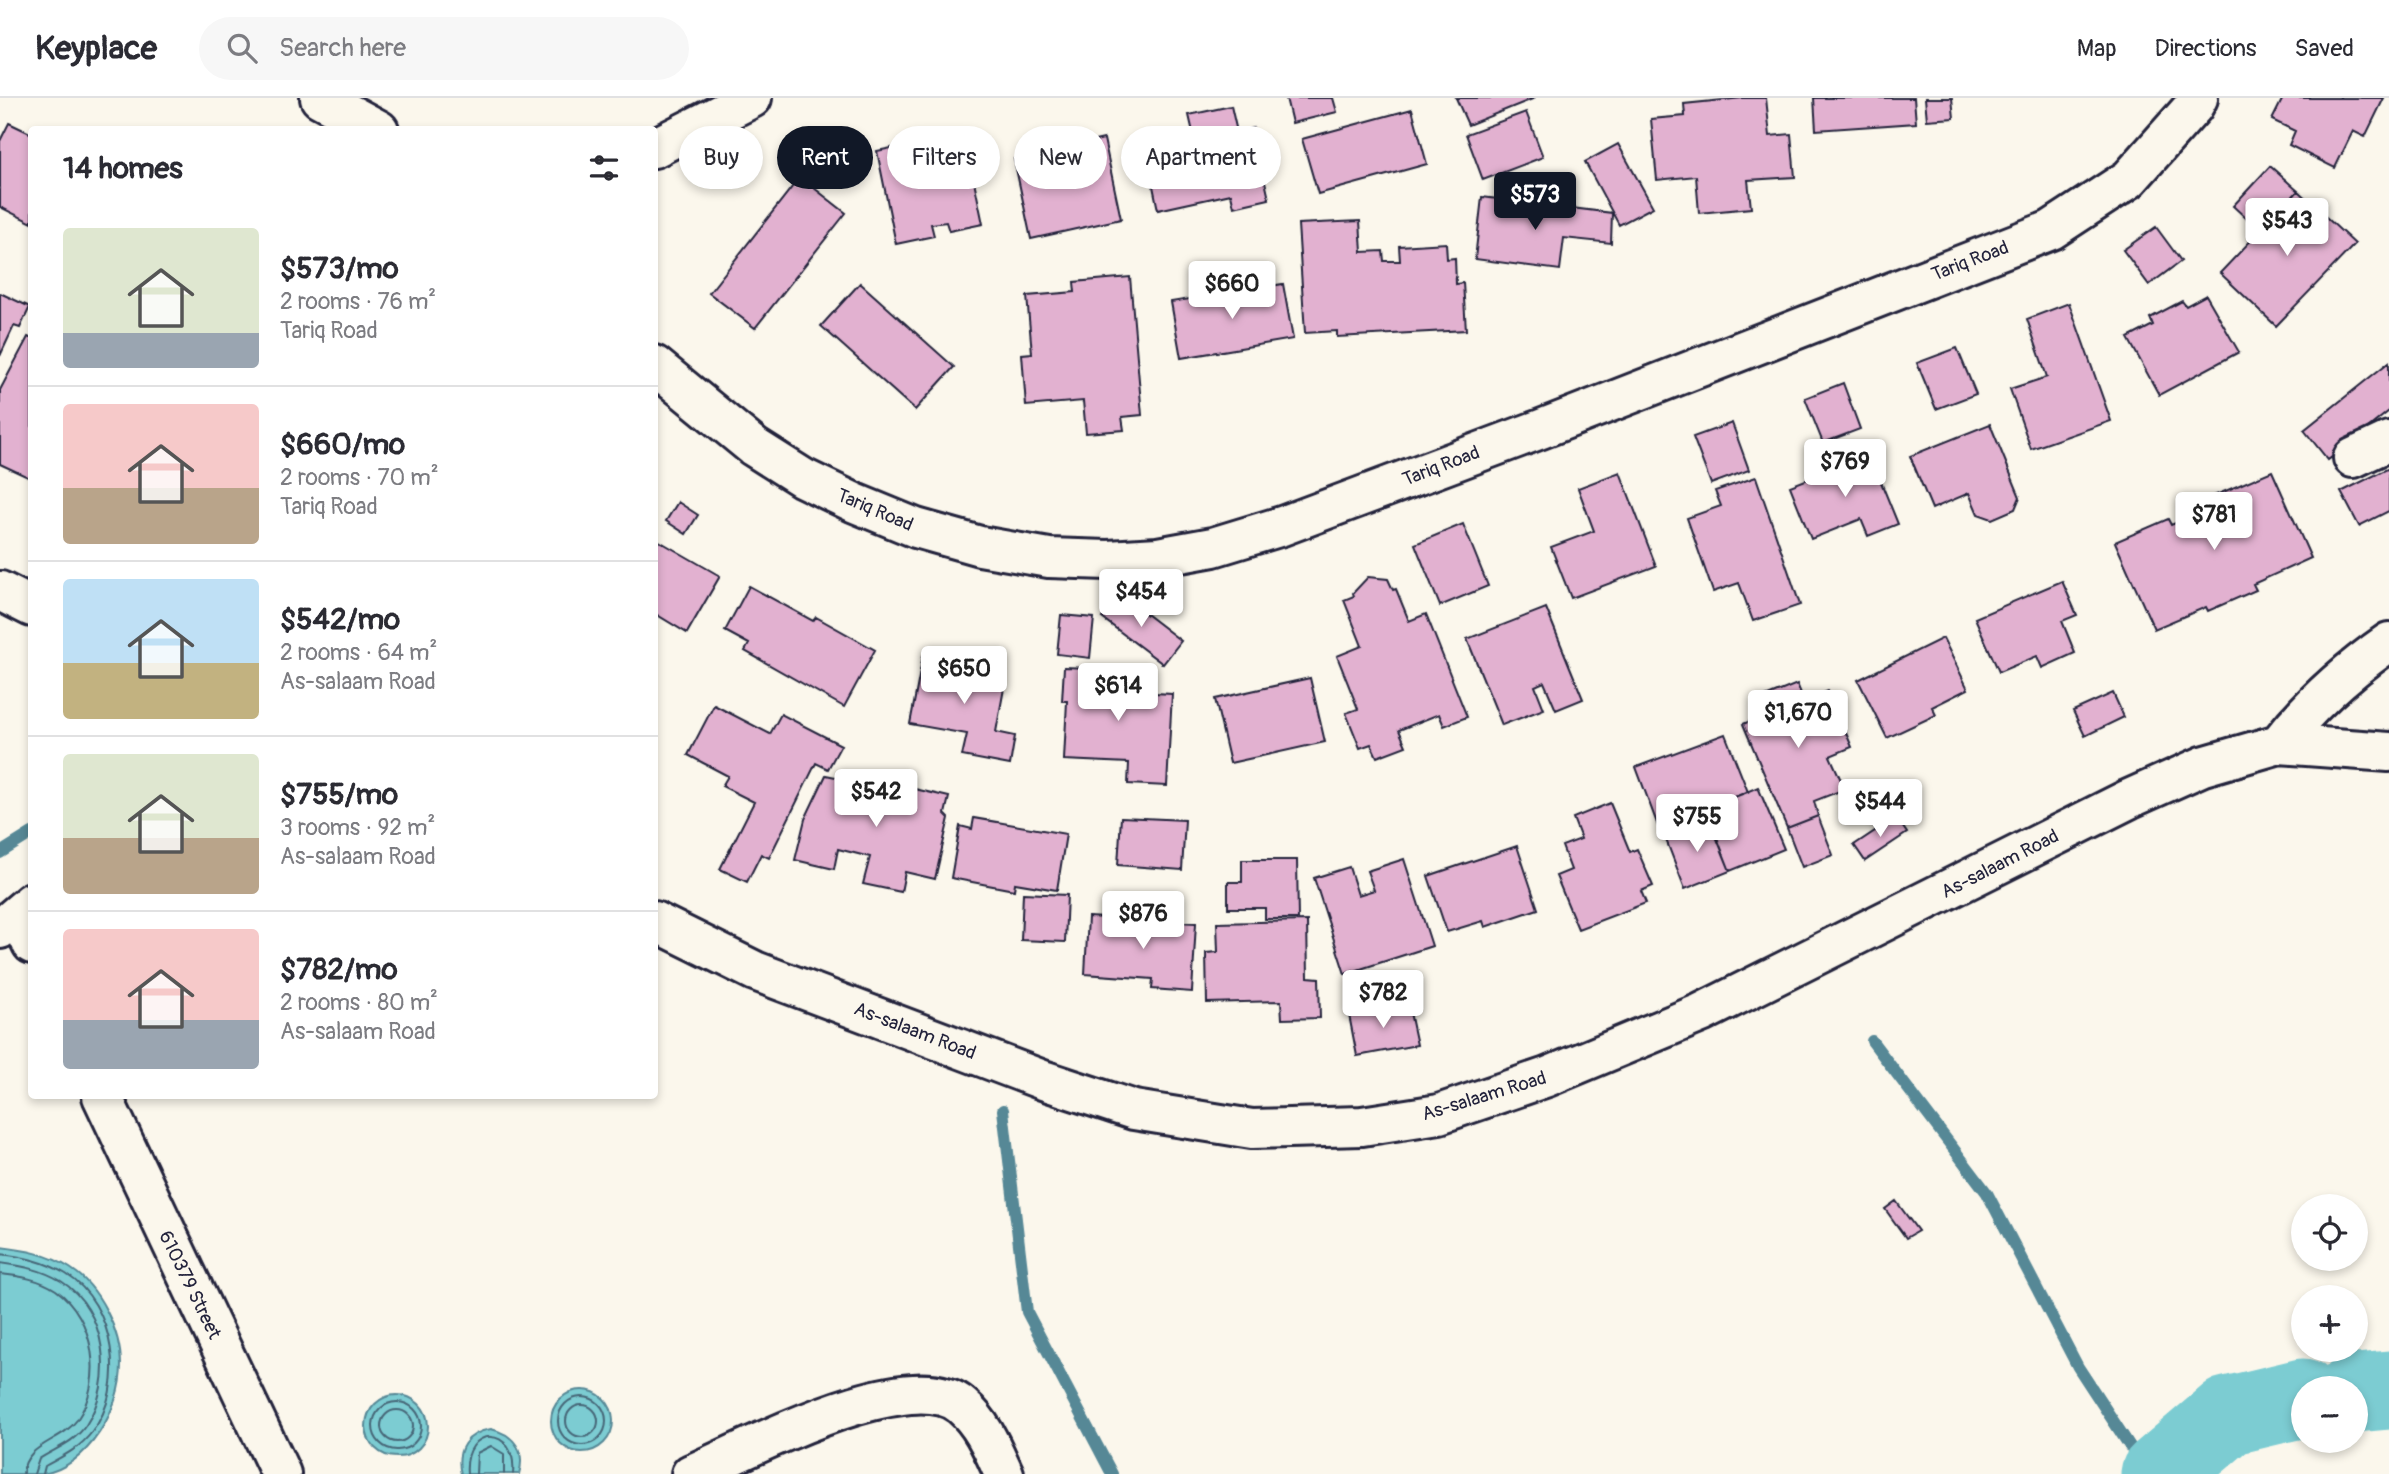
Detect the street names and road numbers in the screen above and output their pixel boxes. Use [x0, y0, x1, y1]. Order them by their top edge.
street label: Tariq Road [1928, 235, 2012, 287]
street label: Tariq Road [1399, 440, 1483, 492]
street label: Tariq Road [833, 483, 917, 537]
street label: As-salaam Road [1937, 824, 2063, 904]
street label: As-salaam Road [851, 997, 979, 1065]
street label: As-salaam Road [1419, 1066, 1549, 1126]
street label: 610379 Street [153, 1227, 227, 1343]

